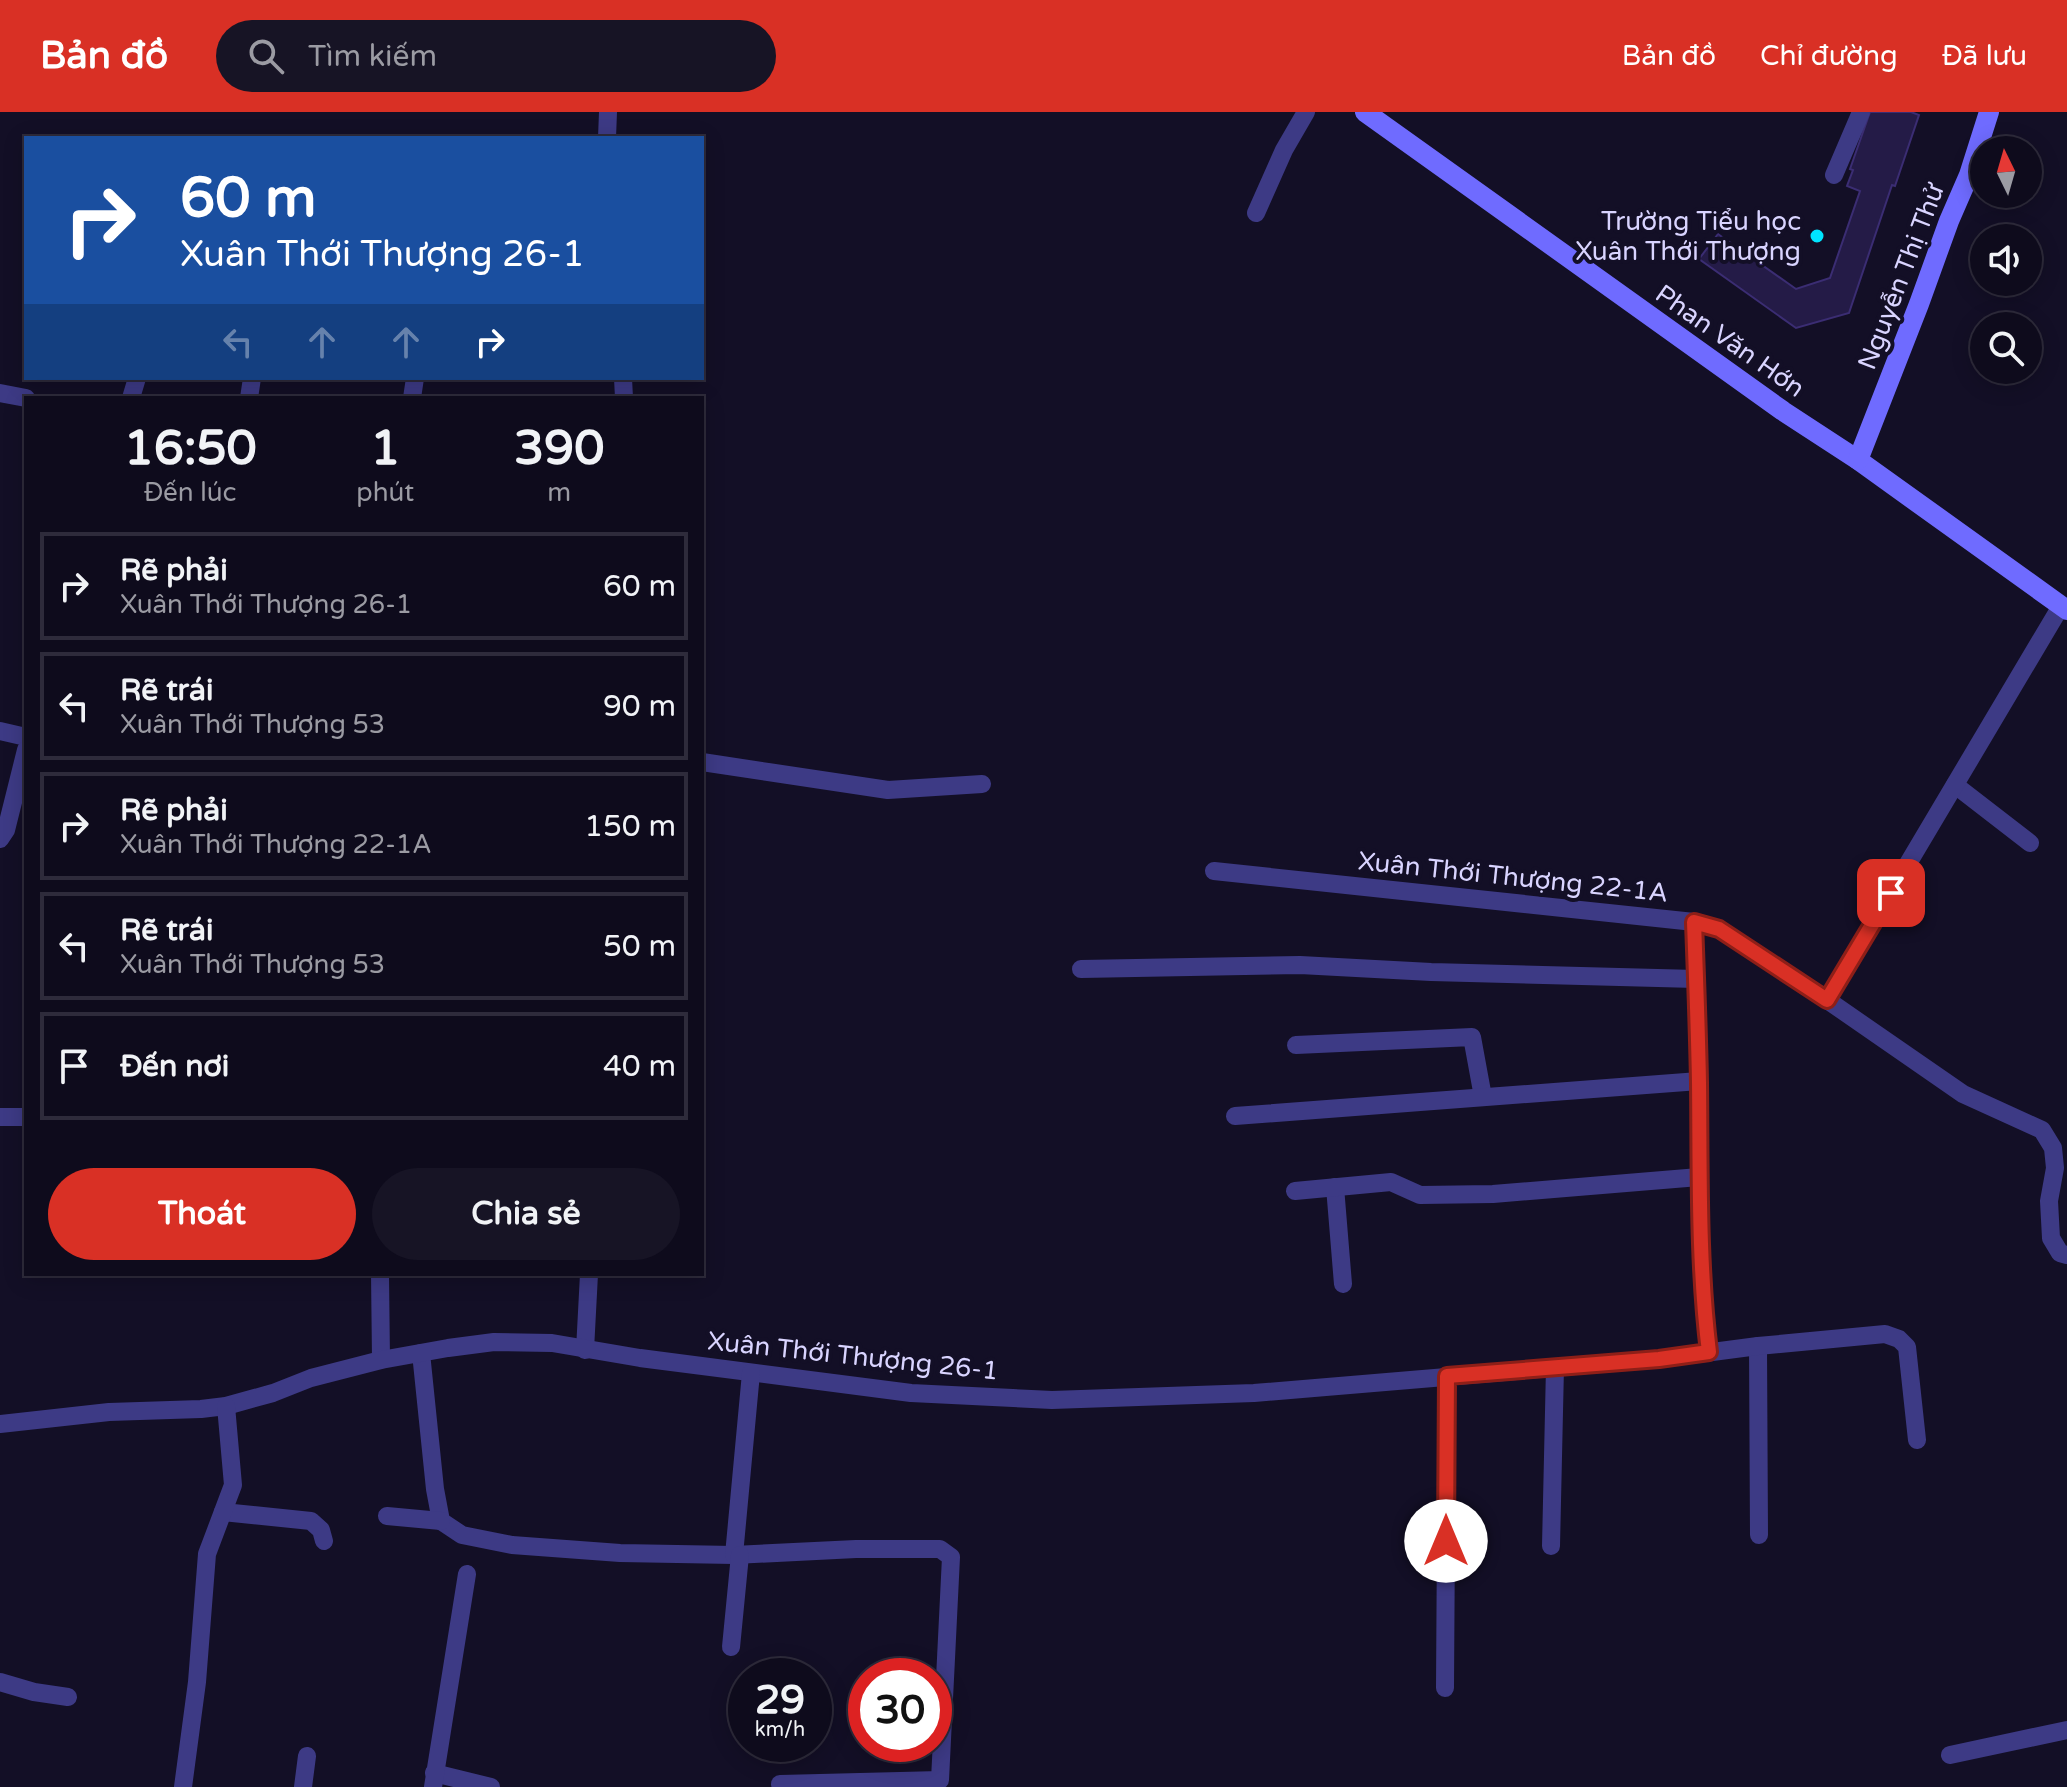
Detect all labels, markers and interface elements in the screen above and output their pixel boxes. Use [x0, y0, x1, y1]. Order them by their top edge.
search box [216, 20, 776, 92]
text: Bản đồ [40, 33, 168, 79]
icon: search [244, 34, 288, 78]
text: Tìm kiếm [308, 38, 437, 75]
text: Bản đồ [1622, 39, 1716, 73]
text: Chỉ đường [1760, 39, 1898, 73]
text: Đã lưu [1942, 39, 2027, 73]
north arrow [1970, 136, 2042, 208]
map controls [1970, 136, 2042, 384]
text: 60 m [180, 165, 316, 232]
icon: right [48, 168, 152, 272]
street label: Nguyễn Thị Thử [1851, 178, 1951, 374]
place label: Trường Tiểu học Xuân Thới Thượng [1575, 206, 1801, 267]
button: sound [1970, 224, 2042, 296]
marker: Trường Tiểu học Xuân Thới Thượng [1808, 227, 1826, 245]
text: Xuân Thới Thượng 26-1 [180, 233, 585, 276]
street label: Phan Văn Hớn [1649, 278, 1811, 404]
button: search [1970, 312, 2042, 384]
icon: left [216, 320, 260, 364]
icon: ahead [300, 320, 344, 364]
icon: ahead [384, 320, 428, 364]
icon: right [468, 320, 512, 364]
text: 16:50 [124, 420, 257, 478]
text: 1 [370, 420, 400, 478]
text: 390 [514, 420, 604, 478]
text: Đến lúc [144, 477, 236, 508]
text: phút [356, 477, 414, 508]
text: m [547, 477, 571, 508]
text: Rẽ phải [120, 552, 228, 589]
icon: right [52, 564, 96, 608]
text: 60 m [603, 568, 676, 605]
text: Xuân Thới Thượng 26-1 [120, 589, 412, 620]
text: Rẽ trái [120, 672, 213, 709]
icon: left [52, 684, 96, 728]
text: 90 m [603, 688, 676, 725]
text: Xuân Thới Thượng 53 [120, 709, 385, 740]
text: Rẽ phải [120, 792, 228, 829]
icon: right [52, 804, 96, 848]
text: 150 m [584, 808, 676, 845]
text: Xuân Thới Thượng 22-1A [120, 829, 432, 860]
street label: Xuân Thới Thượng 22-1A [1356, 845, 1670, 909]
pin [1857, 859, 1925, 927]
icon: arrive [1869, 871, 1913, 915]
text: Rẽ trái [120, 912, 213, 949]
icon: left [52, 924, 96, 968]
text: 50 m [603, 928, 676, 965]
text: Xuân Thới Thượng 53 [120, 949, 385, 980]
icon: arrive [52, 1044, 96, 1088]
text: Đến nơi [120, 1048, 229, 1085]
text: 40 m [603, 1048, 676, 1085]
button: Thoát [48, 1168, 356, 1260]
button: Chia sẻ [372, 1168, 680, 1260]
street label: Xuân Thới Thượng 26-1 [706, 1325, 1000, 1387]
position arrow [1404, 1499, 1488, 1583]
speed limit sign: 30 [848, 1658, 952, 1762]
text: 29 [755, 1676, 805, 1724]
text: km/h [755, 1718, 805, 1742]

